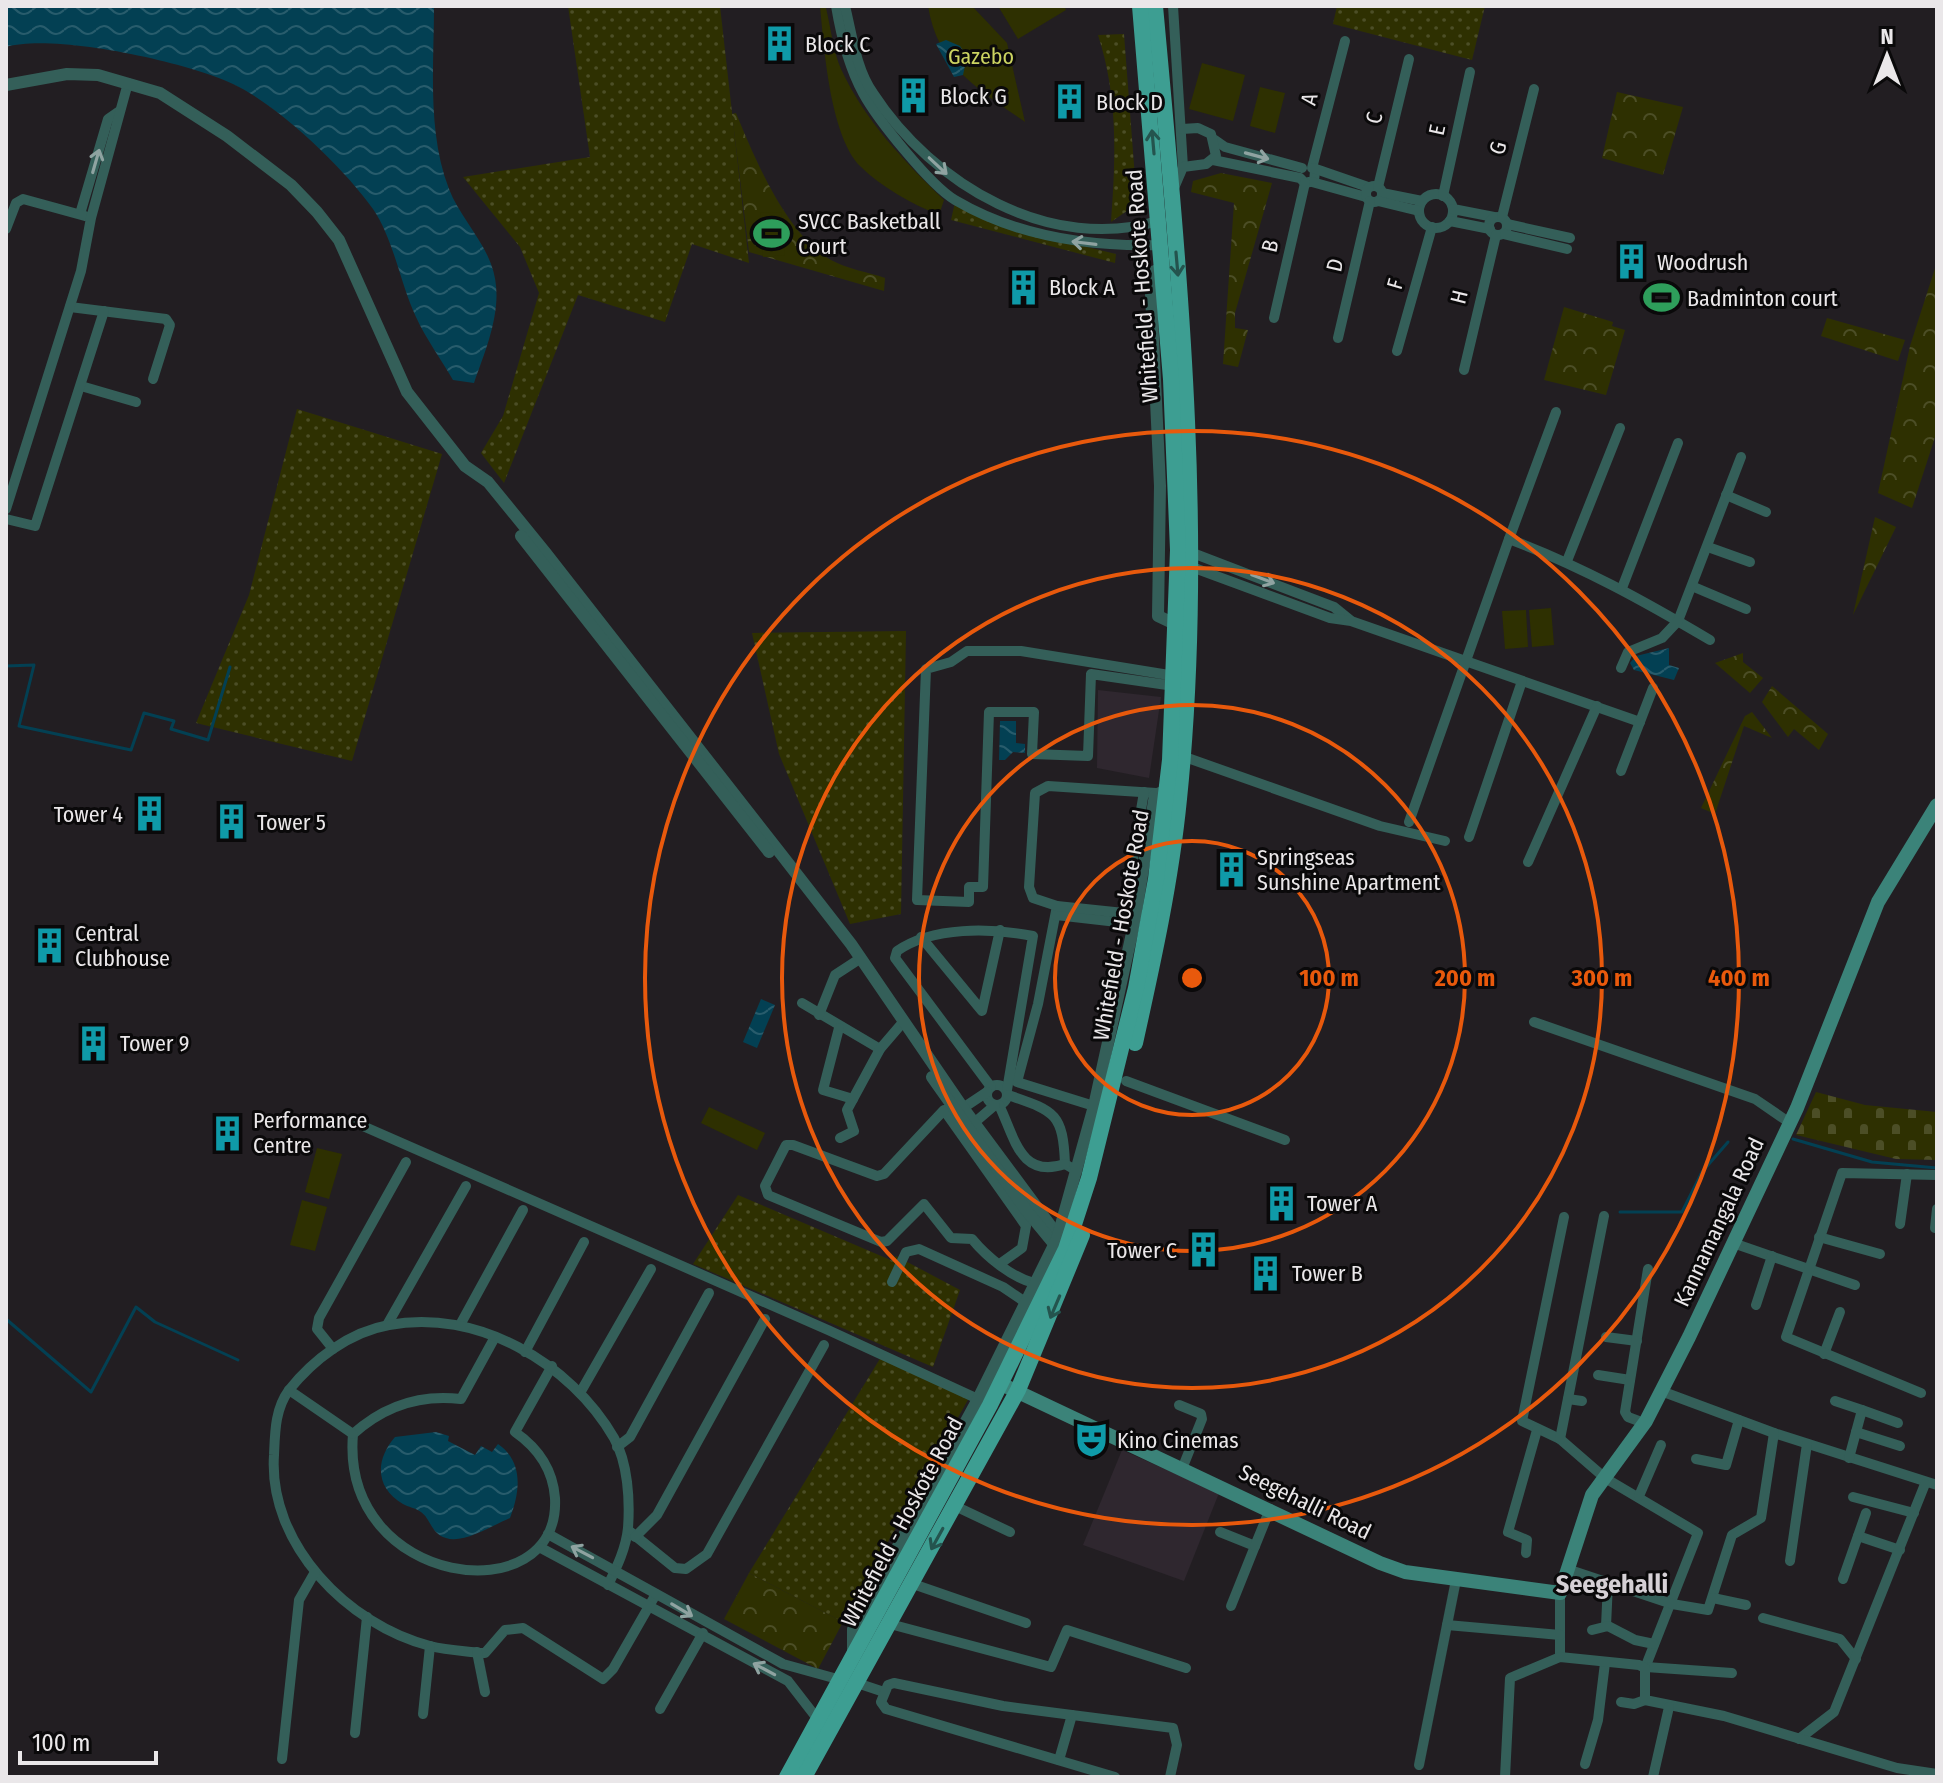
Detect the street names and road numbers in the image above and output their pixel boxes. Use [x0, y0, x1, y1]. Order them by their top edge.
street label: A [1295, 90, 1324, 108]
street label: C [1360, 109, 1388, 127]
street label: E [1423, 122, 1451, 138]
street label: G [1483, 138, 1513, 158]
street label: Whitefield - Hoskote Road [1120, 168, 1164, 404]
street label: B [1255, 237, 1285, 255]
street label: D [1320, 256, 1350, 274]
street label: F [1381, 275, 1409, 292]
street label: H [1444, 287, 1474, 307]
street label: Whitefield - Hoskote Road [1087, 807, 1155, 1043]
street label: Kannamangala Road [1668, 1133, 1770, 1311]
street label: Whitefield - Hoskote Road [835, 1412, 969, 1632]
street label: Seegehalli Road [1235, 1458, 1375, 1546]

